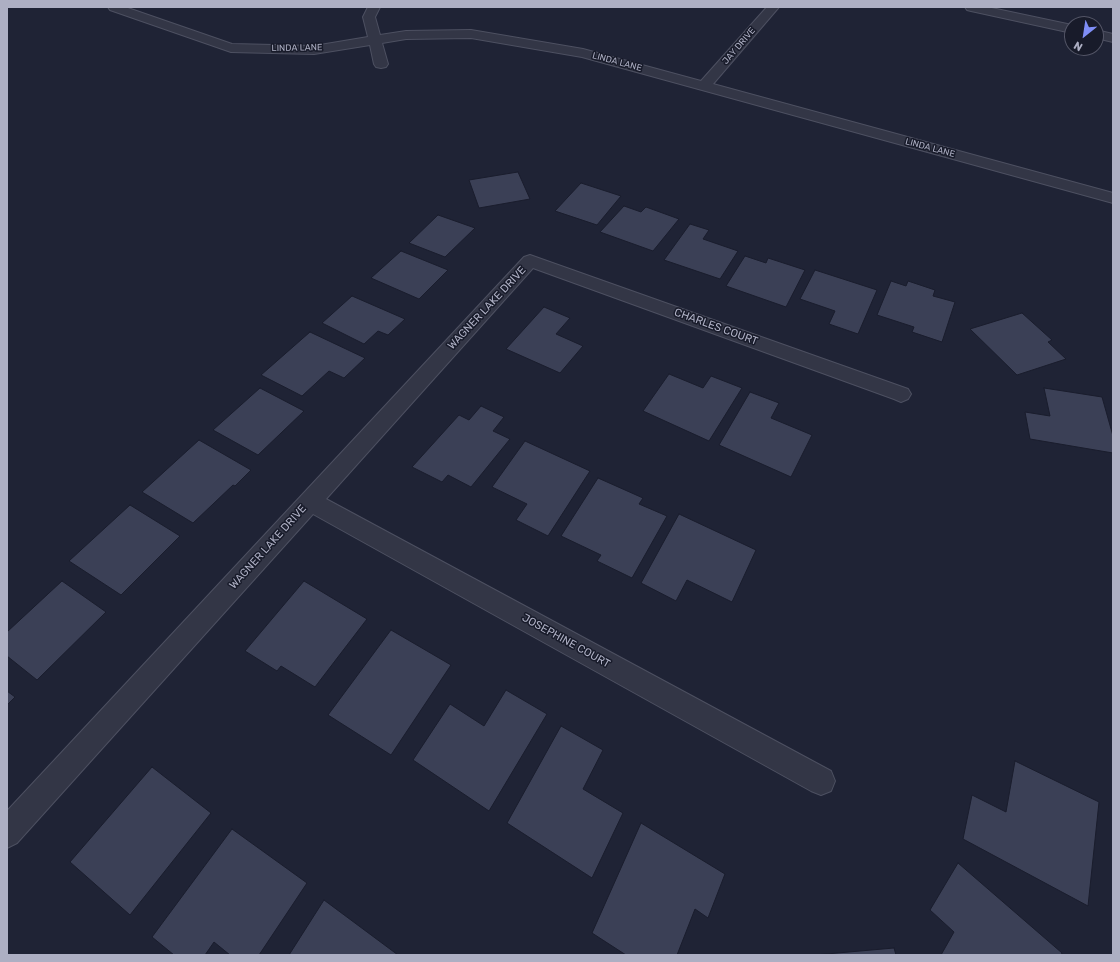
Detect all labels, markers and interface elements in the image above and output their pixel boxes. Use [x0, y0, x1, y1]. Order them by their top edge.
north arrow [1064, 16, 1104, 56]
street label: JAY DRIVE [720, 26, 758, 66]
text: N [1072, 38, 1085, 54]
street label: LINDA LANE [271, 42, 323, 54]
street label: LINDA LANE [591, 50, 643, 74]
street label: LINDA LANE [904, 136, 956, 160]
street label: WAGNER LAKE DRIVE [445, 264, 529, 352]
street label: CHARLES COURT [672, 306, 760, 348]
street label: WAGNER LAKE DRIVE [227, 502, 309, 592]
street label: JOSEPHINE COURT [520, 611, 612, 671]

